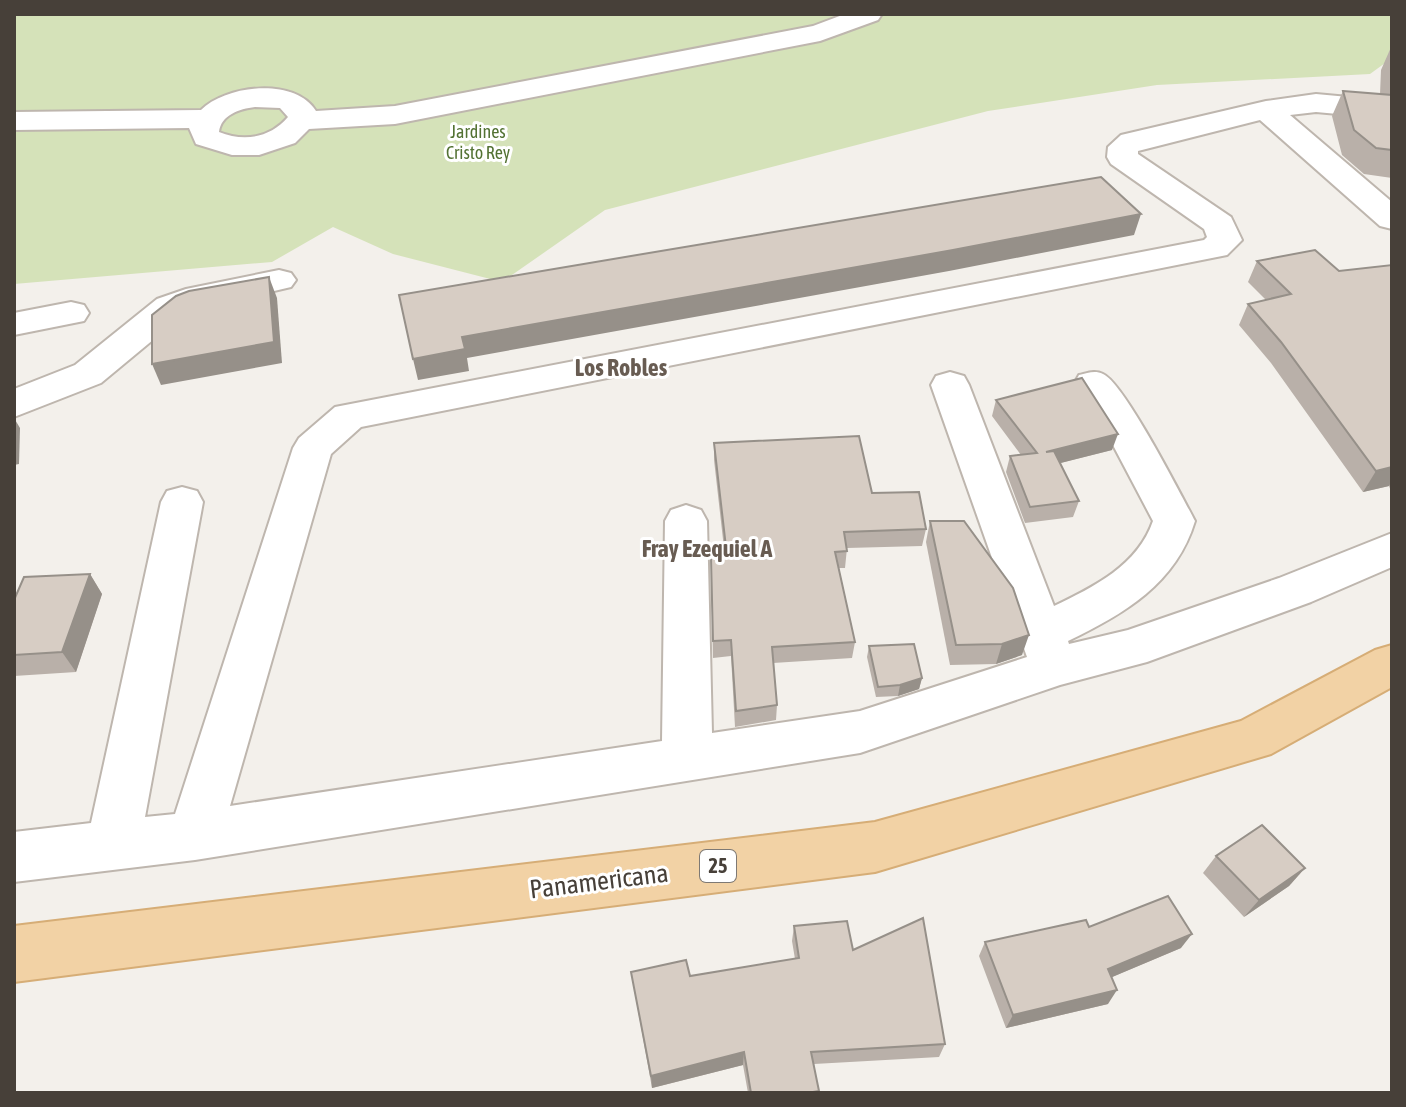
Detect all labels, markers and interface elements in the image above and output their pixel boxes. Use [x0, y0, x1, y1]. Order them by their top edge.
park label: Jardines Cristo Rey [446, 121, 510, 163]
district label: Los Robles [575, 354, 668, 381]
district label: Fray Ezequiel A [642, 535, 772, 562]
road number: 25 [700, 850, 736, 882]
street label: Panamericana [528, 858, 670, 904]

